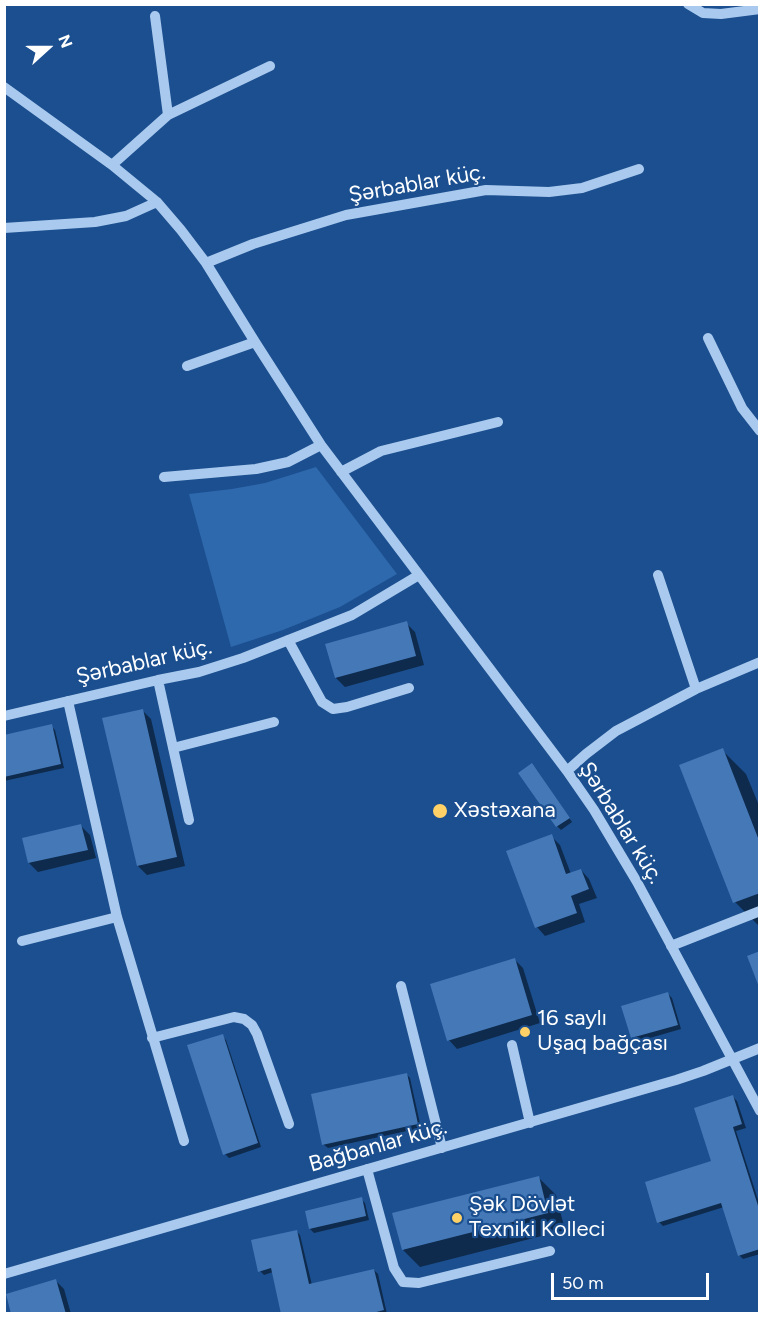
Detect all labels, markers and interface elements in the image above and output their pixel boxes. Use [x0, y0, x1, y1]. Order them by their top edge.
north arrow [18, 18, 78, 78]
text: N [54, 32, 76, 51]
street label: Şərbablar küç. [346, 159, 488, 209]
street label: Şərbablar küç. [74, 634, 214, 690]
street label: Şərbablar küç. [573, 757, 669, 889]
place label: Xəstəxana [454, 798, 556, 824]
marker: Xəstəxana [431, 802, 449, 820]
place label: 16 saylı Uşaq bağçası [537, 1006, 668, 1058]
marker: 16 saylı Uşaq bağçası [518, 1025, 532, 1039]
street label: Bağbanlar küç. [306, 1114, 450, 1178]
place label: Şək Dövlət Texniki Kolleci [469, 1192, 605, 1244]
marker: Şək Dövlət Texniki Kolleci [450, 1211, 464, 1225]
scale bar [554, 1261, 712, 1299]
text: 50 m [562, 1272, 604, 1294]

